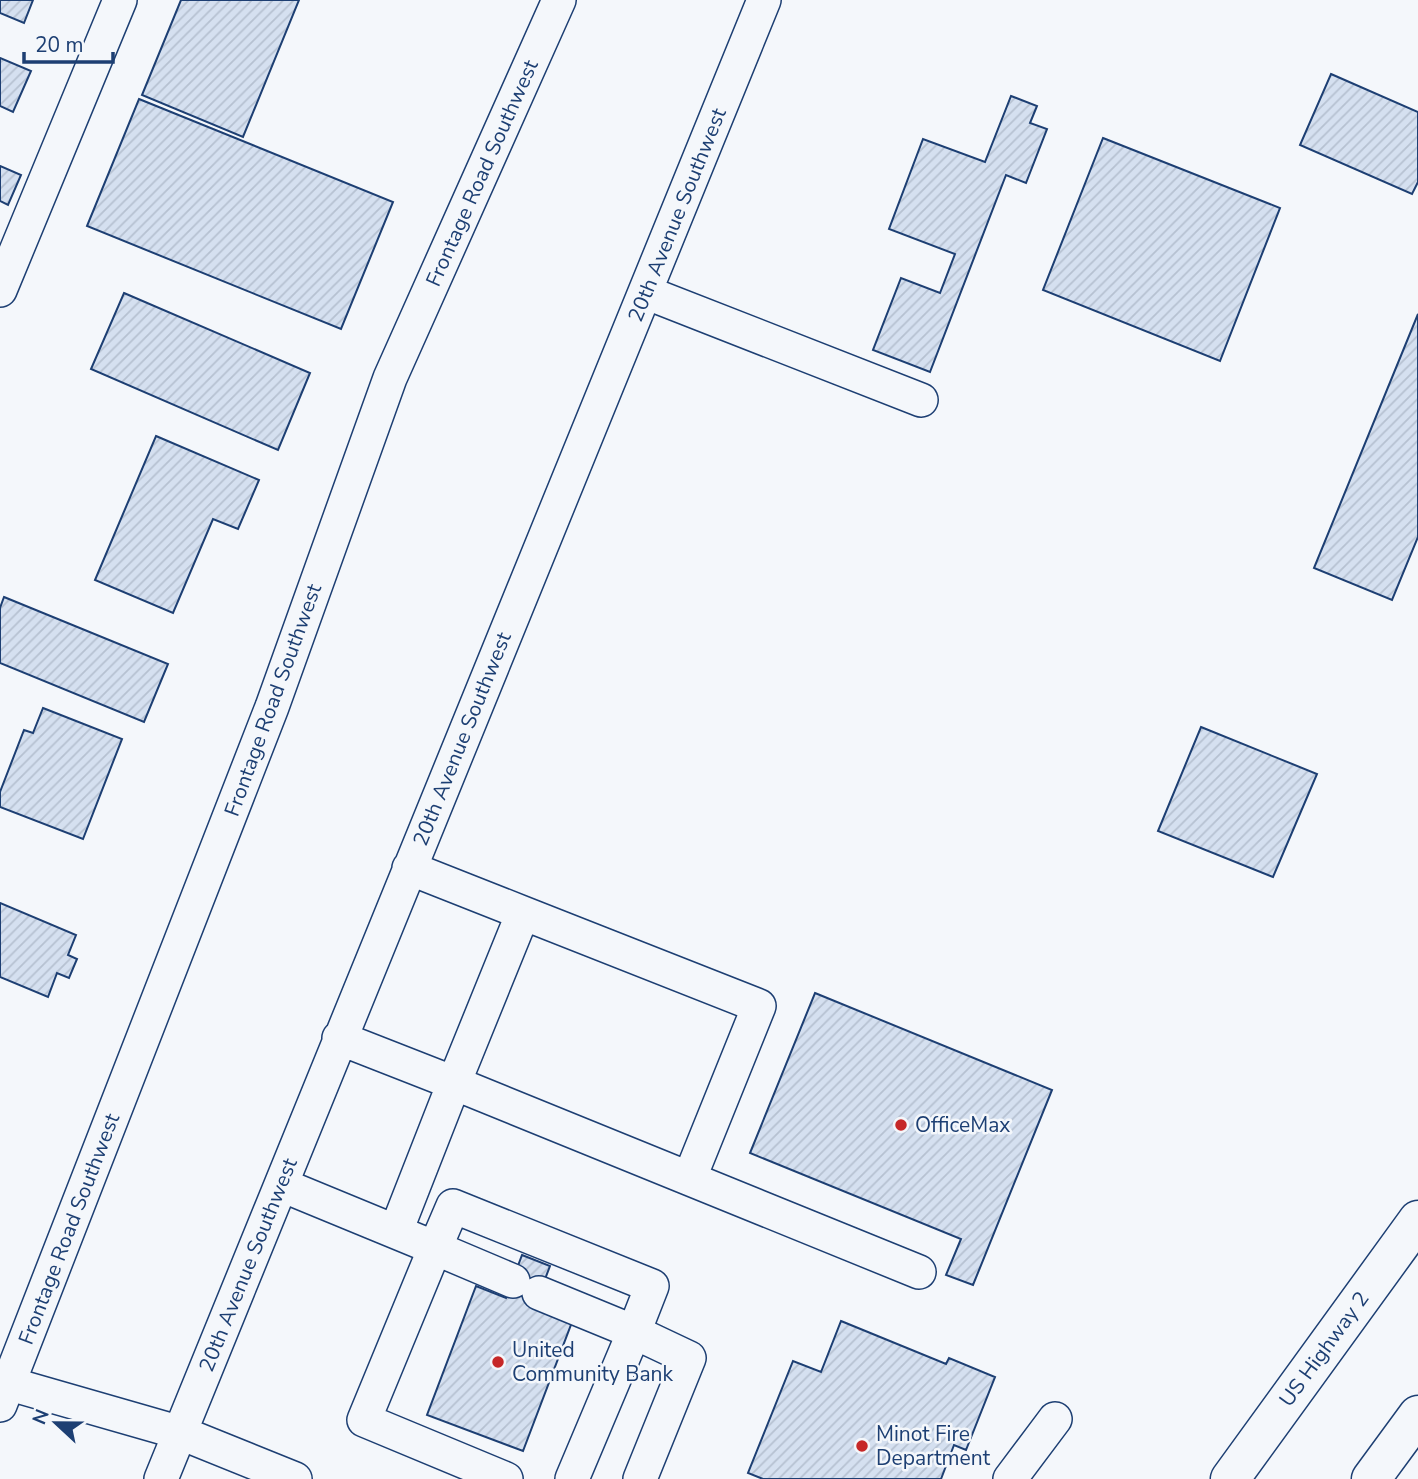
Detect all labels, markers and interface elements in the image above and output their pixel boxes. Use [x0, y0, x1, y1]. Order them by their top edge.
scale bar [24, 21, 114, 65]
text: 20 m [35, 31, 84, 59]
street label: Frontage Road Southwest [419, 55, 545, 291]
street label: 20th Avenue Southwest [621, 103, 733, 326]
street label: Frontage Road Southwest [218, 579, 328, 820]
street label: 20th Avenue Southwest [406, 627, 518, 850]
street label: Frontage Road Southwest [12, 1109, 126, 1349]
place label: OfficeMax [915, 1111, 1010, 1139]
marker: OfficeMax [893, 1117, 909, 1133]
street label: 20th Avenue Southwest [192, 1153, 304, 1376]
street label: US Highway 2 [1273, 1286, 1375, 1412]
place label: United Community Bank [512, 1336, 674, 1388]
marker: United Community Bank [490, 1354, 506, 1370]
north arrow [21, 1388, 91, 1458]
text: N [26, 1406, 56, 1428]
place label: Minot Fire Department [876, 1420, 991, 1472]
marker: Minot Fire Department [854, 1438, 870, 1454]

